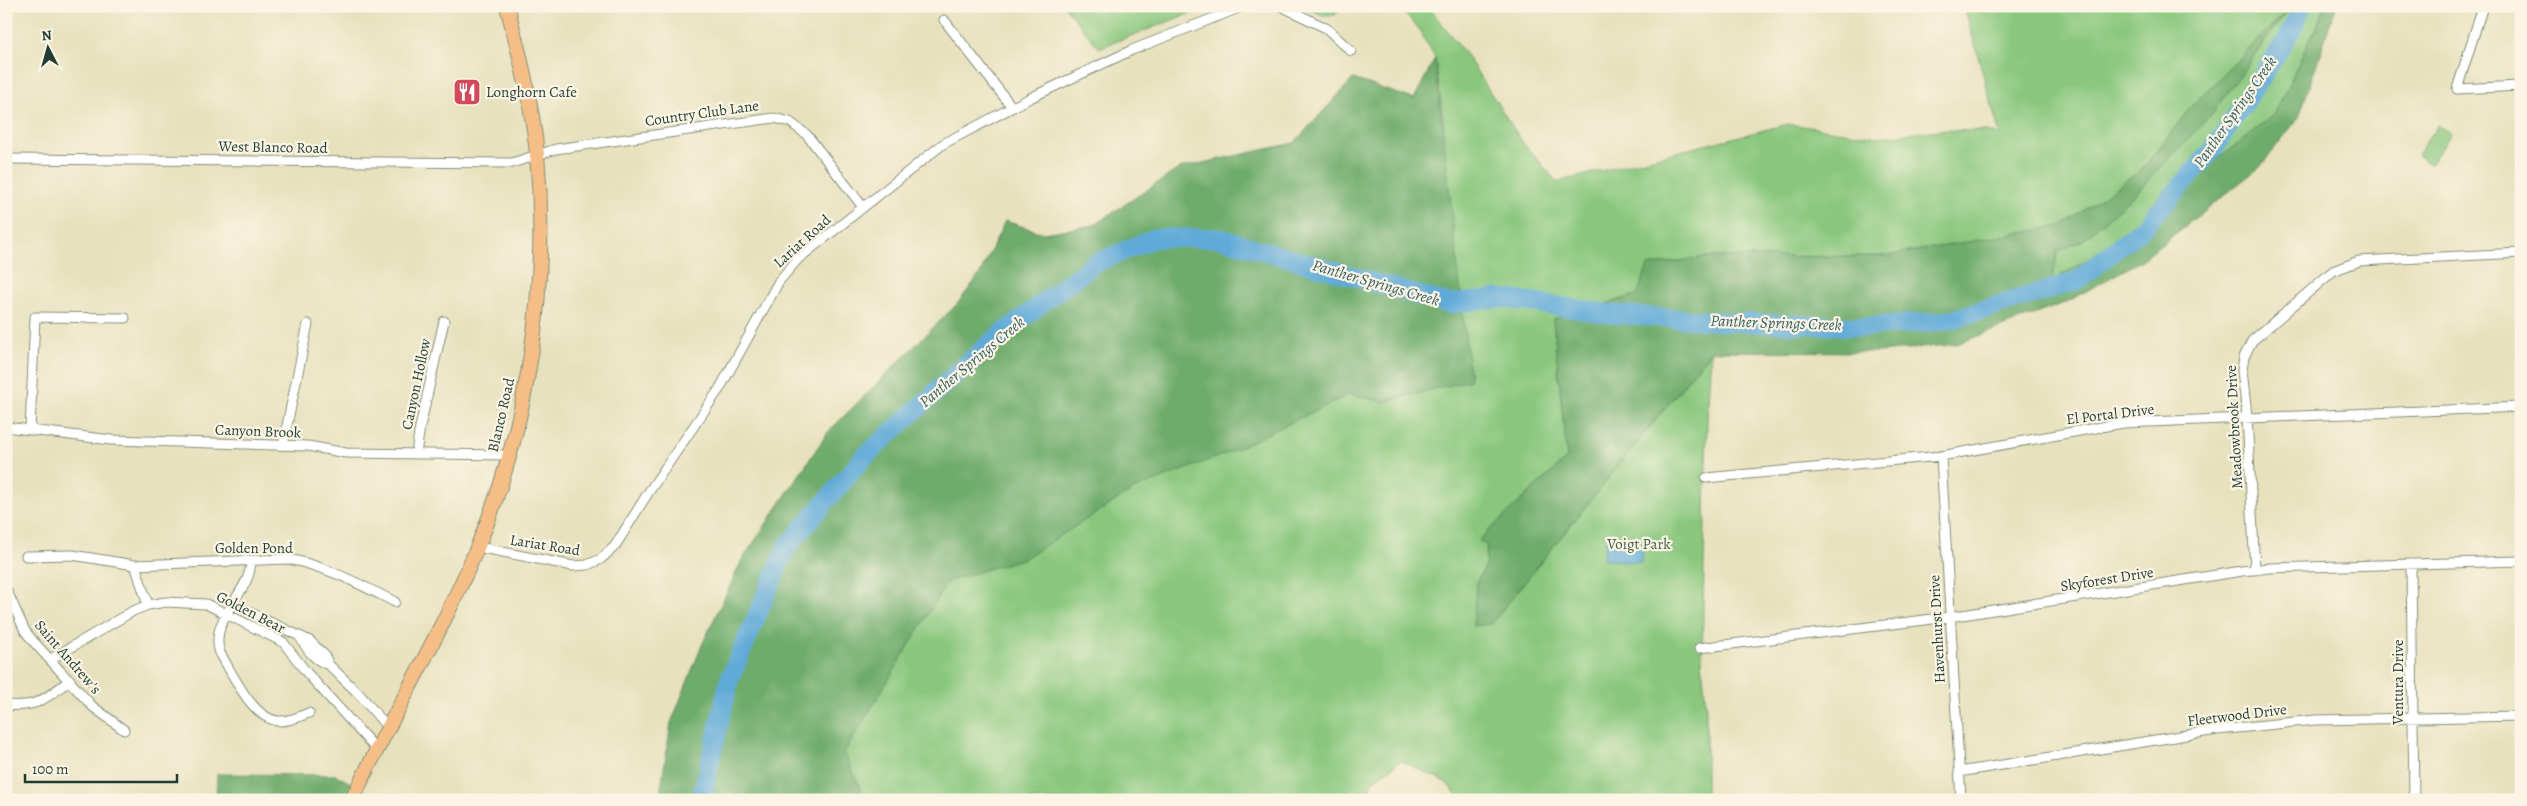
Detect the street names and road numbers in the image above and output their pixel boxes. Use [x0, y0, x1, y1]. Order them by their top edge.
street label: Country Club Lane [644, 95, 760, 131]
street label: West Blanco Road [217, 136, 329, 158]
street label: Lariat Road [769, 209, 836, 272]
street label: Canyon Hollow [397, 336, 436, 432]
street label: Meadowbrook Drive [2221, 364, 2247, 490]
street label: Blanco Road [483, 375, 519, 454]
street label: El Portal Drive [2065, 399, 2155, 429]
street label: Canyon Brook [215, 420, 302, 443]
street label: Lariat Road [509, 530, 582, 561]
street label: Golden Pond [215, 538, 294, 558]
street label: Skyforest Drive [2059, 562, 2155, 596]
street label: Havenhurst Drive [1924, 574, 1950, 684]
street label: Golden Bear [213, 586, 289, 638]
street label: Saint Andrew's [30, 616, 106, 698]
street label: Ventura Drive [2388, 639, 2408, 726]
street label: Fleetwood Drive [2186, 699, 2288, 731]

